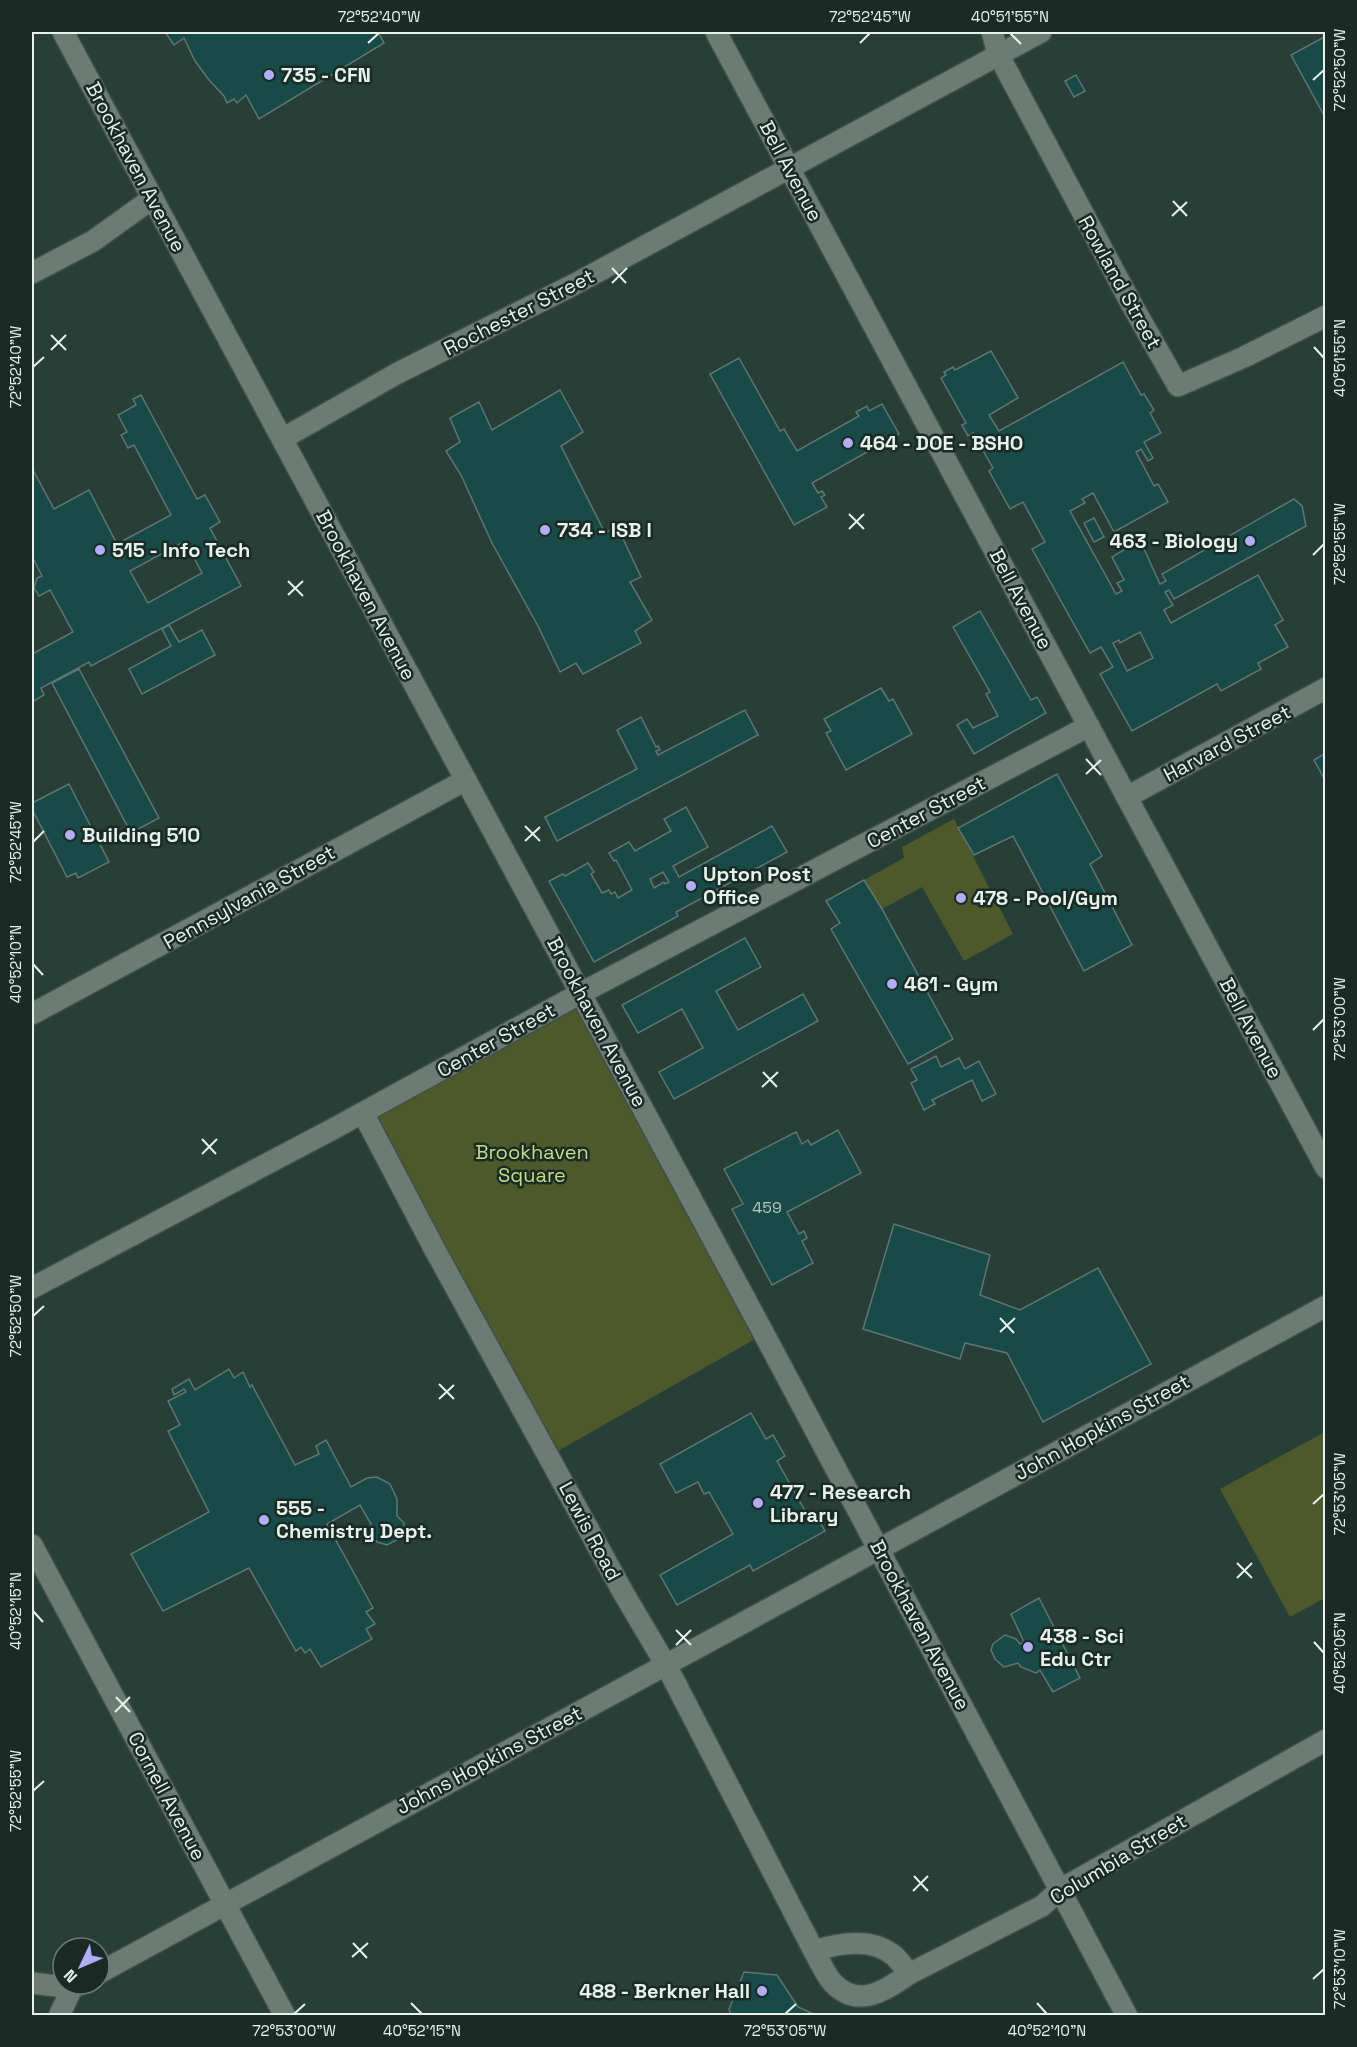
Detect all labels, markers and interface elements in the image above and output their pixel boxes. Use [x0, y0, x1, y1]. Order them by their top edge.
text: 72°52'40"W [338, 7, 420, 26]
text: 72°52'45"W [829, 7, 911, 26]
text: 40°51'55"N [971, 7, 1049, 26]
text: 72°52'50"W [1330, 29, 1349, 111]
place label: 735 - CFN [281, 62, 371, 88]
marker: 735 - CFN [262, 68, 276, 82]
street label: Brookhaven Avenue [80, 77, 192, 257]
street label: Bell Avenue [754, 116, 828, 226]
street label: Rowland Street [1073, 211, 1167, 353]
street label: Rochester Street [439, 263, 599, 361]
text: 40°51'55"N [1330, 319, 1349, 397]
text: 72°52'40"W [6, 326, 25, 408]
place label: 464 - DOE - BSHO [860, 430, 1023, 456]
marker: 464 - DOE - BSHO [841, 436, 855, 450]
text: 72°52'55"W [1330, 503, 1349, 585]
street label: Brookhaven Avenue [310, 505, 422, 685]
place label: 734 - ISB I [557, 517, 652, 543]
marker: 734 - ISB I [538, 523, 552, 537]
place label: 463 - Biology [1110, 528, 1238, 554]
marker: 463 - Biology [1243, 534, 1257, 548]
place label: 515 - Info Tech [112, 537, 250, 563]
marker: 515 - Info Tech [93, 543, 107, 557]
street label: Bell Avenue [984, 544, 1058, 654]
street label: Harvard Street [1159, 699, 1295, 787]
street label: Center Street [862, 770, 990, 854]
text: 72°52'45"W [6, 801, 25, 883]
place label: Building 510 [82, 822, 200, 848]
marker: Building 510 [63, 828, 77, 842]
street label: Pennsylvania Street [158, 839, 340, 955]
place label: Upton Post Office [703, 861, 811, 910]
marker: Upton Post Office [684, 879, 698, 893]
place label: 478 - Pool/Gym [973, 885, 1118, 911]
marker: 478 - Pool/Gym [954, 891, 968, 905]
text: 40°52'10"N [6, 925, 25, 1003]
street label: Brookhaven Avenue [541, 932, 653, 1112]
place label: 461 - Gym [904, 971, 998, 997]
street label: Bell Avenue [1214, 973, 1288, 1083]
marker: 461 - Gym [885, 977, 899, 991]
text: 72°53'00"W [1330, 977, 1349, 1061]
street label: Center Street [432, 997, 560, 1083]
park label: Brookhaven Square [475, 1139, 589, 1188]
house number: 459 [752, 1197, 782, 1218]
text: 72°52'50"W [6, 1275, 25, 1357]
street label: John Hopkins Street [1010, 1368, 1194, 1486]
text: 72°53'05"W [1330, 1453, 1349, 1536]
street label: Lewis Road [553, 1477, 627, 1585]
place label: 477 - Research Library [770, 1479, 911, 1528]
place label: 555 - Chemistry Dept. [276, 1495, 432, 1544]
marker: 477 - Research Library [751, 1496, 765, 1510]
marker: 555 - Chemistry Dept. [257, 1513, 271, 1527]
street label: Brookhaven Avenue [864, 1535, 976, 1715]
text: 40°52'15"N [6, 1572, 25, 1650]
text: 40°52'05"N [1330, 1612, 1349, 1694]
place label: 438 - Sci Edu Ctr [1040, 1623, 1124, 1672]
marker: 438 - Sci Edu Ctr [1021, 1640, 1035, 1654]
street label: Johns Hopkins Street [392, 1700, 586, 1820]
street label: Cornell Avenue [122, 1727, 212, 1865]
text: 72°52'55"W [6, 1750, 25, 1832]
street label: Columbia Street [1045, 1808, 1191, 1910]
text: 72°53'10"W [1330, 1929, 1349, 2009]
north arrow [51, 1936, 111, 1996]
text: N [59, 1965, 82, 1987]
place label: 488 - Berkner Hall [579, 1978, 750, 2004]
marker: 488 - Berkner Hall [755, 1984, 769, 1998]
text: 72°53'00"W [252, 2021, 336, 2040]
text: 40°52'15"N [383, 2021, 461, 2040]
text: 72°53'05"W [744, 2021, 827, 2040]
text: 40°52'10"N [1008, 2021, 1086, 2040]

